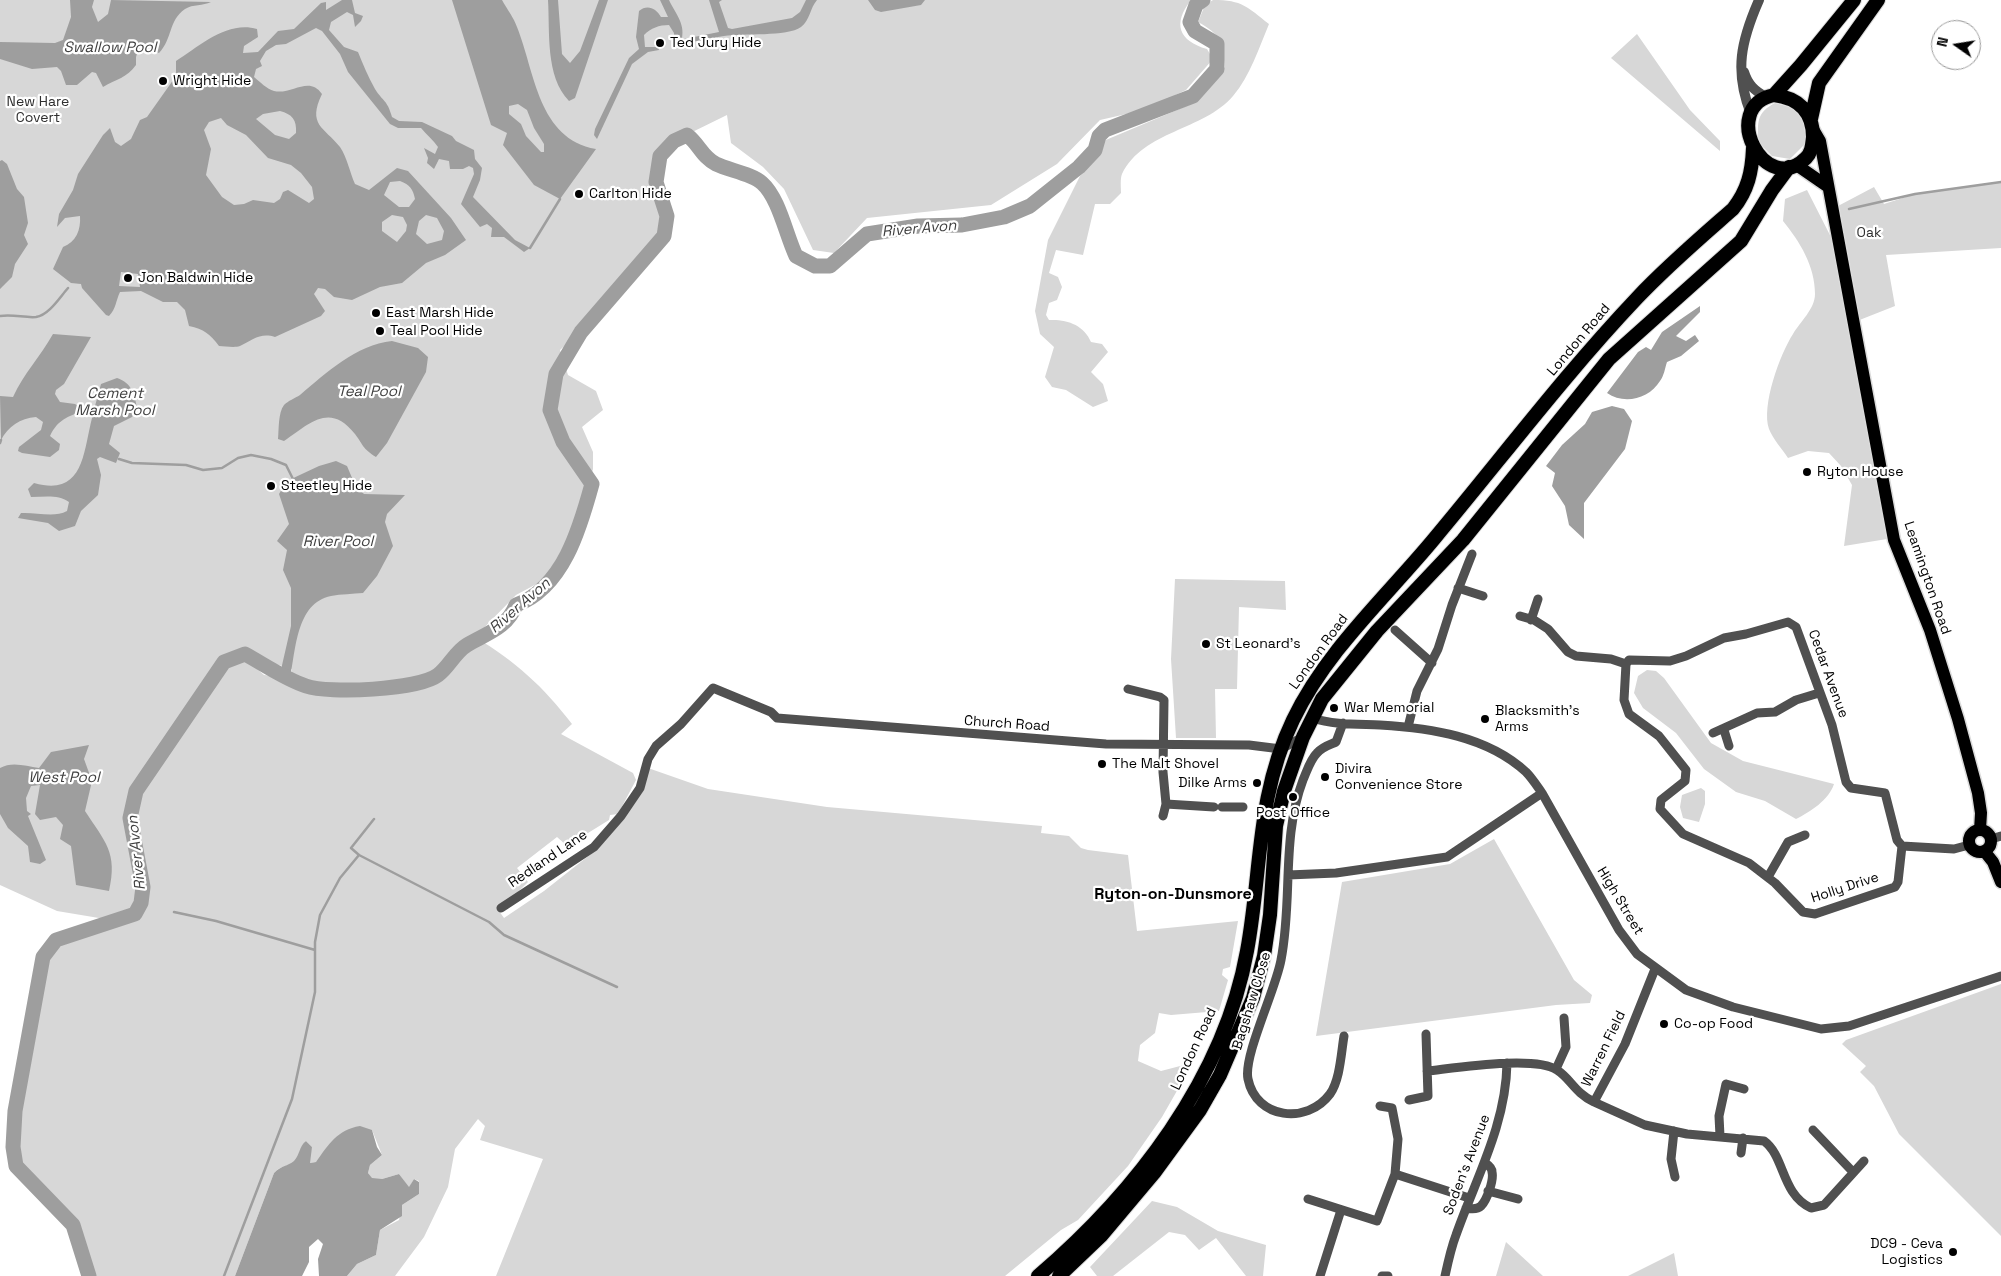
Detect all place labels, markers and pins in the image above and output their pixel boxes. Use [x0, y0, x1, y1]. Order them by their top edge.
place label: Ted Jury Hide [670, 35, 762, 51]
marker: Ted Jury Hide [654, 37, 666, 49]
place label: Wright Hide [173, 73, 251, 89]
marker: Wright Hide [157, 75, 169, 87]
place label: Carlton Hide [589, 186, 672, 202]
marker: Carlton Hide [573, 188, 585, 200]
place label: Jon Baldwin Hide [138, 270, 253, 286]
marker: Jon Baldwin Hide [122, 272, 134, 284]
place label: East Marsh Hide [386, 305, 494, 321]
marker: East Marsh Hide [370, 307, 382, 319]
place label: Teal Pool Hide [390, 323, 483, 339]
marker: Teal Pool Hide [374, 325, 386, 337]
place label: Ryton House [1817, 464, 1903, 480]
marker: Ryton House [1801, 466, 1813, 478]
place label: Steetley Hide [281, 478, 372, 494]
marker: Steetley Hide [265, 480, 277, 492]
place label: St Leonard's [1216, 636, 1301, 652]
marker: St Leonard's [1200, 638, 1212, 650]
place label: War Memorial [1344, 700, 1434, 716]
marker: War Memorial [1328, 702, 1340, 714]
place label: Blacksmith's Arms [1495, 703, 1580, 736]
marker: Blacksmith's Arms [1479, 713, 1491, 725]
place label: The Malt Shovel [1112, 756, 1219, 772]
marker: The Malt Shovel [1096, 758, 1108, 770]
place label: Divira Convenience Store [1335, 761, 1462, 794]
marker: Divira Convenience Store [1319, 771, 1331, 783]
place label: Dilke Arms [1178, 775, 1247, 791]
marker: Dilke Arms [1251, 777, 1263, 789]
marker: Post Office [1287, 791, 1299, 803]
place label: Post Office [1256, 805, 1330, 821]
place label: Co-op Food [1674, 1016, 1753, 1032]
marker: Co-op Food [1658, 1018, 1670, 1030]
place label: DC9 - Ceva Logistics [1870, 1236, 1943, 1268]
marker: DC9 - Ceva Logistics [1947, 1246, 1959, 1258]

